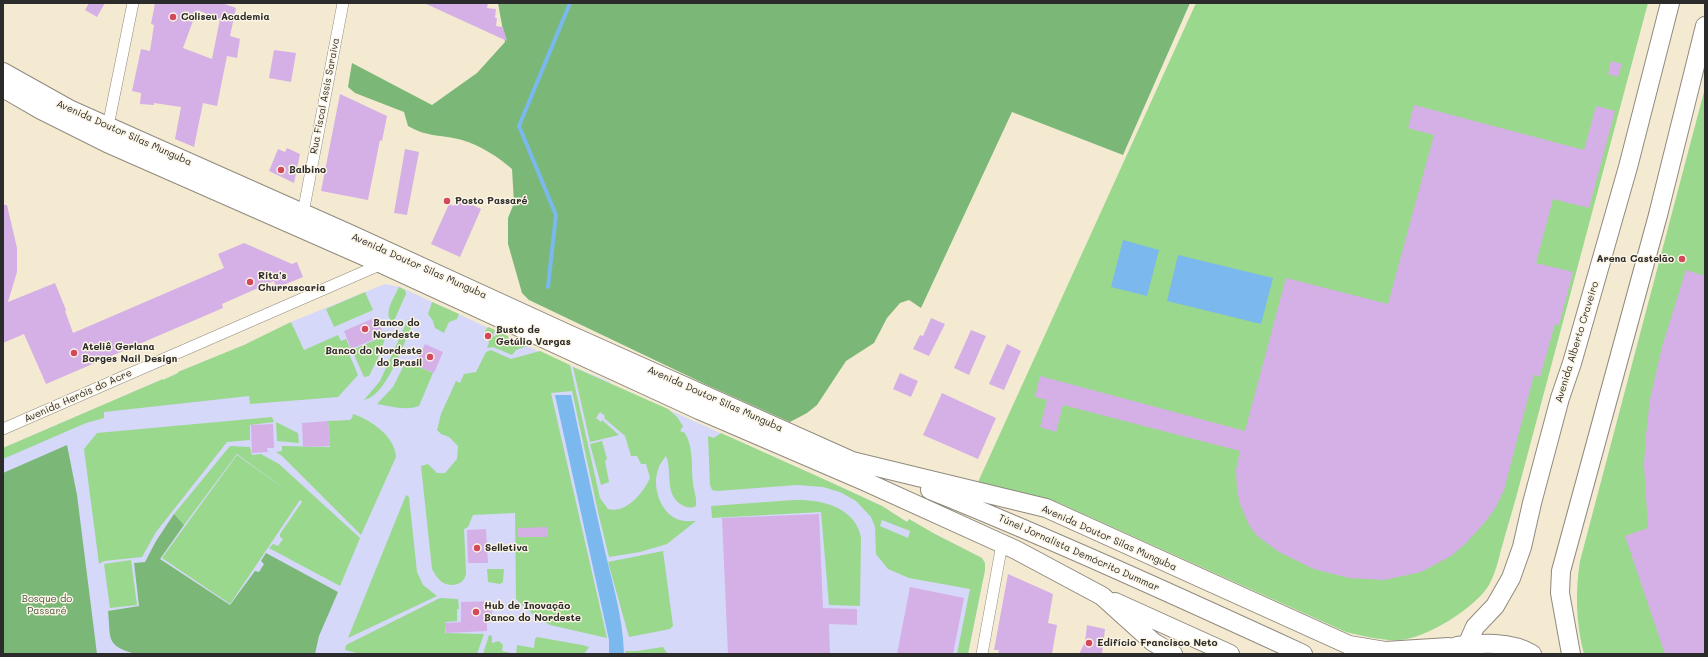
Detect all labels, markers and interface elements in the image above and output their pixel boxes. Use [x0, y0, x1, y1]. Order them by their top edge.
place label: Coliseu Academia [181, 11, 270, 23]
marker: Coliseu Academia [168, 12, 178, 22]
street label: Rua Fiscal Assis Saraiva [308, 37, 342, 155]
street label: Avenida Doutor Silas Munguba [54, 98, 194, 168]
place label: Balbino [289, 164, 326, 176]
marker: Balbino [276, 165, 286, 175]
place label: Posto Passaré [455, 195, 527, 207]
marker: Posto Passaré [442, 196, 452, 206]
street label: Avenida Doutor Silas Munguba [349, 231, 489, 301]
place label: Arena Castelão [1596, 253, 1674, 265]
marker: Arena Castelão [1677, 254, 1687, 264]
place label: Rita's Churrascaria [258, 270, 325, 294]
marker: Rita's Churrascaria [245, 277, 255, 287]
street label: Avenida Alberto Craveiro [1553, 280, 1601, 404]
place label: Banco do Nordeste [373, 317, 420, 340]
marker: Banco do Nordeste [360, 324, 370, 334]
place label: Busto de Getúlio Vargas [496, 324, 571, 348]
marker: Busto de Getúlio Vargas [483, 331, 493, 341]
place label: Ateliê Gerlana Borges Nail Design [82, 341, 177, 364]
place label: Banco do Nordeste do Brasil [325, 345, 422, 368]
marker: Ateliê Gerlana Borges Nail Design [69, 348, 79, 358]
marker: Banco do Nordeste do Brasil [425, 352, 435, 362]
street label: Avenida Doutor Silas Munguba [645, 364, 785, 434]
street label: Avenida Heróis do Acre [22, 367, 134, 425]
street label: Avenida Doutor Silas Munguba [1039, 503, 1179, 573]
street label: Túnel Jornalista Demócrito Dummar [997, 512, 1161, 594]
place label: Selletiva [485, 542, 528, 554]
marker: Selletiva [472, 543, 482, 553]
park label: Bosque do Passaré [22, 593, 72, 616]
place label: Hub de Inovação Banco do Nordeste [484, 600, 581, 624]
marker: Hub de Inovação Banco do Nordeste [471, 607, 481, 617]
place label: Edifício Francisco Neto [1097, 637, 1218, 649]
marker: Edifício Francisco Neto [1084, 638, 1094, 648]

